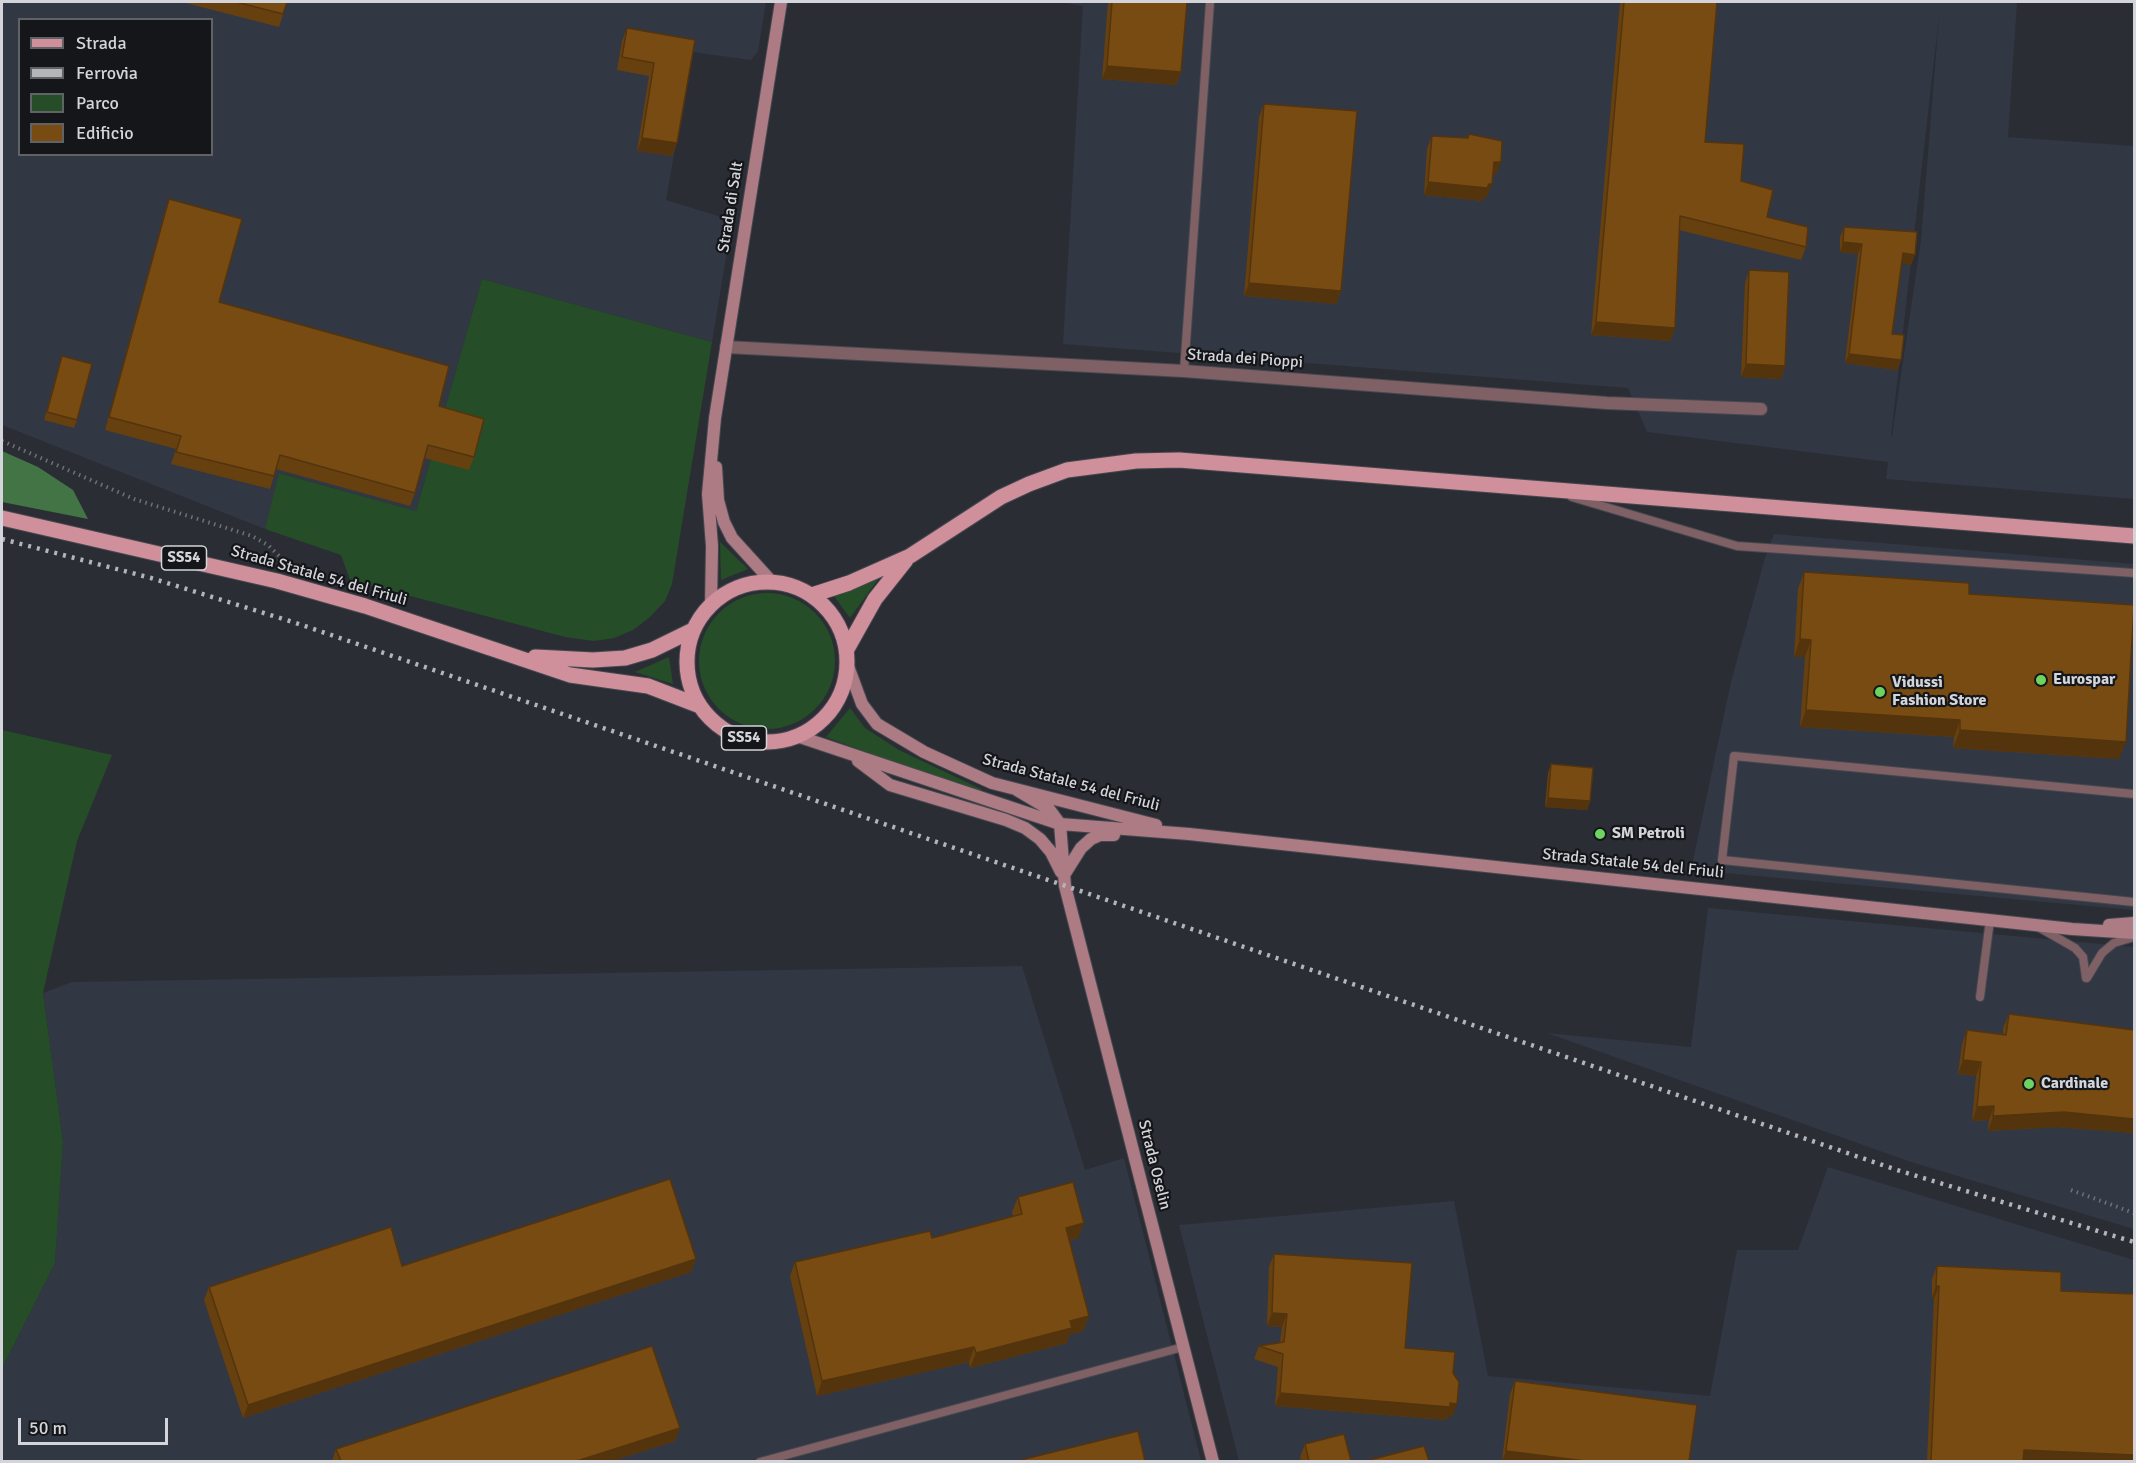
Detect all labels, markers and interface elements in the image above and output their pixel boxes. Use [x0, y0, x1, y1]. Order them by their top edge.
legend [18, 18, 213, 156]
text: Strada [76, 32, 127, 54]
text: Ferrovia [76, 62, 138, 84]
text: Parco [76, 92, 119, 114]
text: Edificio [76, 122, 134, 144]
street label: Strada di Salt [714, 160, 748, 254]
street label: Strada dei Pioppi [1187, 345, 1303, 373]
street label: Strada Statale 54 del Friuli [229, 542, 409, 610]
road number: SS54 [162, 546, 207, 570]
place label: Eurospar [2053, 670, 2115, 690]
place label: Vidussi Fashion Store [1892, 673, 1987, 711]
marker: Eurospar [2034, 673, 2048, 687]
marker: Vidussi Fashion Store [1873, 685, 1887, 699]
road number: SS54 [722, 726, 766, 750]
street label: Strada Statale 54 del Friuli [980, 750, 1162, 816]
place label: SM Petroli [1612, 824, 1685, 844]
marker: SM Petroli [1593, 827, 1607, 841]
street label: Strada Statale 54 del Friuli [1541, 845, 1725, 883]
place label: Cardinale [2041, 1074, 2108, 1094]
marker: Cardinale [2022, 1077, 2036, 1091]
street label: Strada Oselin [1134, 1118, 1174, 1212]
scale bar [21, 1406, 171, 1444]
text: 50 m [29, 1417, 67, 1439]

